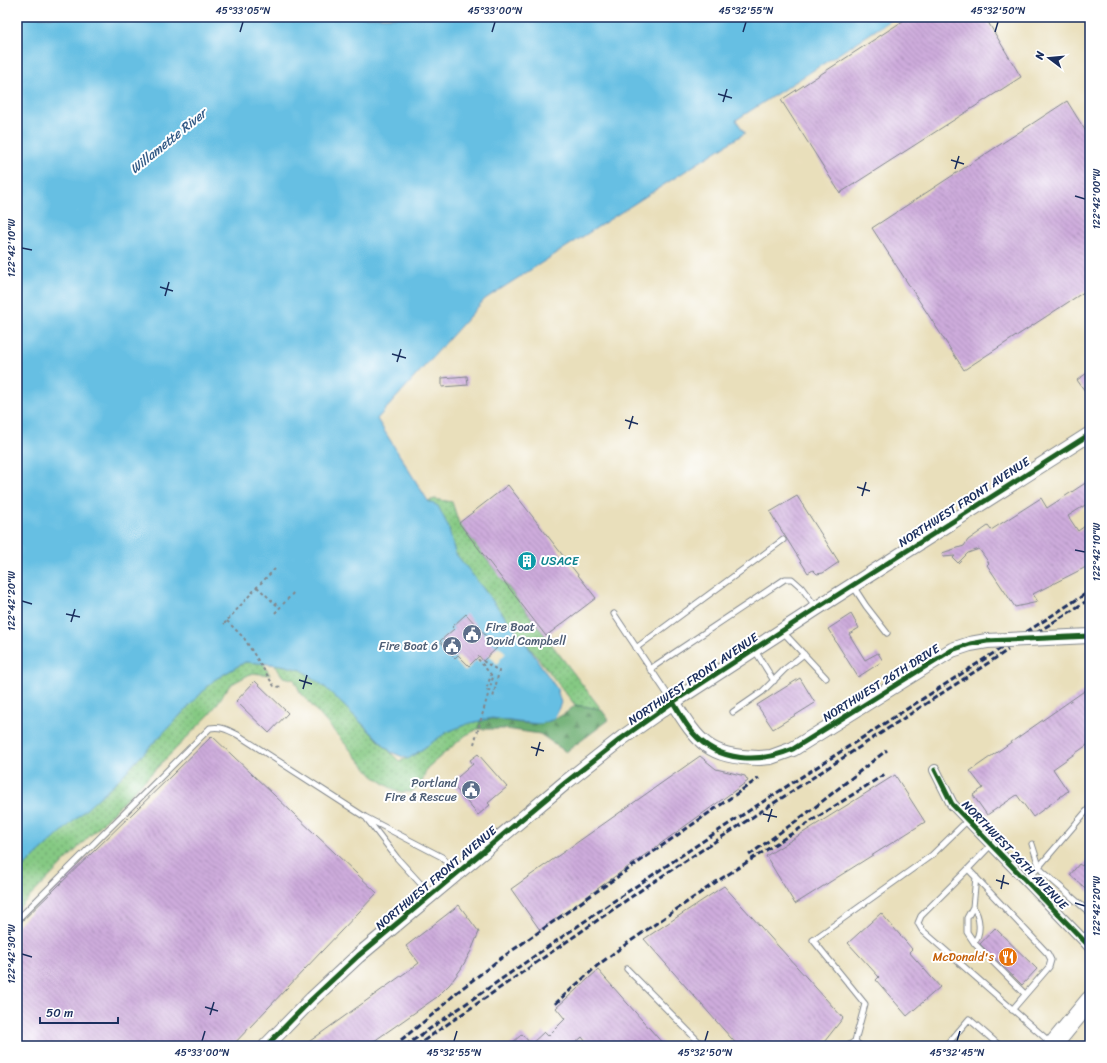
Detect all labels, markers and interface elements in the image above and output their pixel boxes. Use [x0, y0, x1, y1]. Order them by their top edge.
text: 45°33'05"N [216, 2, 270, 20]
text: 45°33'00"N [467, 2, 523, 20]
text: 45°32'55"N [719, 2, 774, 20]
text: 45°32'50"N [970, 2, 1026, 20]
north arrow [1029, 38, 1069, 78]
text: N [1029, 49, 1050, 63]
water label: Willamette River [124, 101, 214, 179]
text: 122°42'00"W [1088, 169, 1106, 229]
text: 122°42'10"W [3, 219, 21, 277]
street label: NORTHWEST FRONT AVENUE [894, 450, 1036, 553]
text: 122°42'10"W [1088, 523, 1106, 581]
building icon: USACE [516, 550, 538, 572]
place label: USACE [541, 550, 580, 572]
text: 122°42'20"W [3, 571, 21, 631]
place label: Fire Boat David Campbell [486, 616, 567, 652]
public building icon: Fire Boat David Campbell [461, 623, 483, 645]
street label: NORTHWEST FRONT AVENUE [623, 626, 764, 731]
place label: Fire Boat 6 [379, 635, 438, 657]
public building icon: Fire Boat 6 [441, 635, 463, 657]
street label: NORTHWEST 26TH DRIVE [818, 637, 945, 728]
place label: Portland Fire & Rescue [385, 772, 458, 808]
public building icon: Portland Fire & Rescue [460, 779, 482, 801]
street label: NORTHWEST 26TH AVENUE [956, 795, 1075, 916]
street label: NORTHWEST FRONT AVENUE [370, 819, 503, 936]
text: 122°42'20"W [1088, 876, 1106, 936]
text: 122°42'30"W [3, 924, 21, 984]
place label: McDonald's [933, 946, 994, 968]
restaurant icon: McDonald's [997, 946, 1019, 968]
scale bar [40, 999, 118, 1025]
text: 50 m [46, 1002, 73, 1024]
text: 45°33'00"N [174, 1044, 230, 1062]
text: 45°32'55"N [427, 1044, 482, 1062]
text: 45°32'50"N [677, 1044, 733, 1062]
text: 45°32'45"N [929, 1044, 985, 1062]

